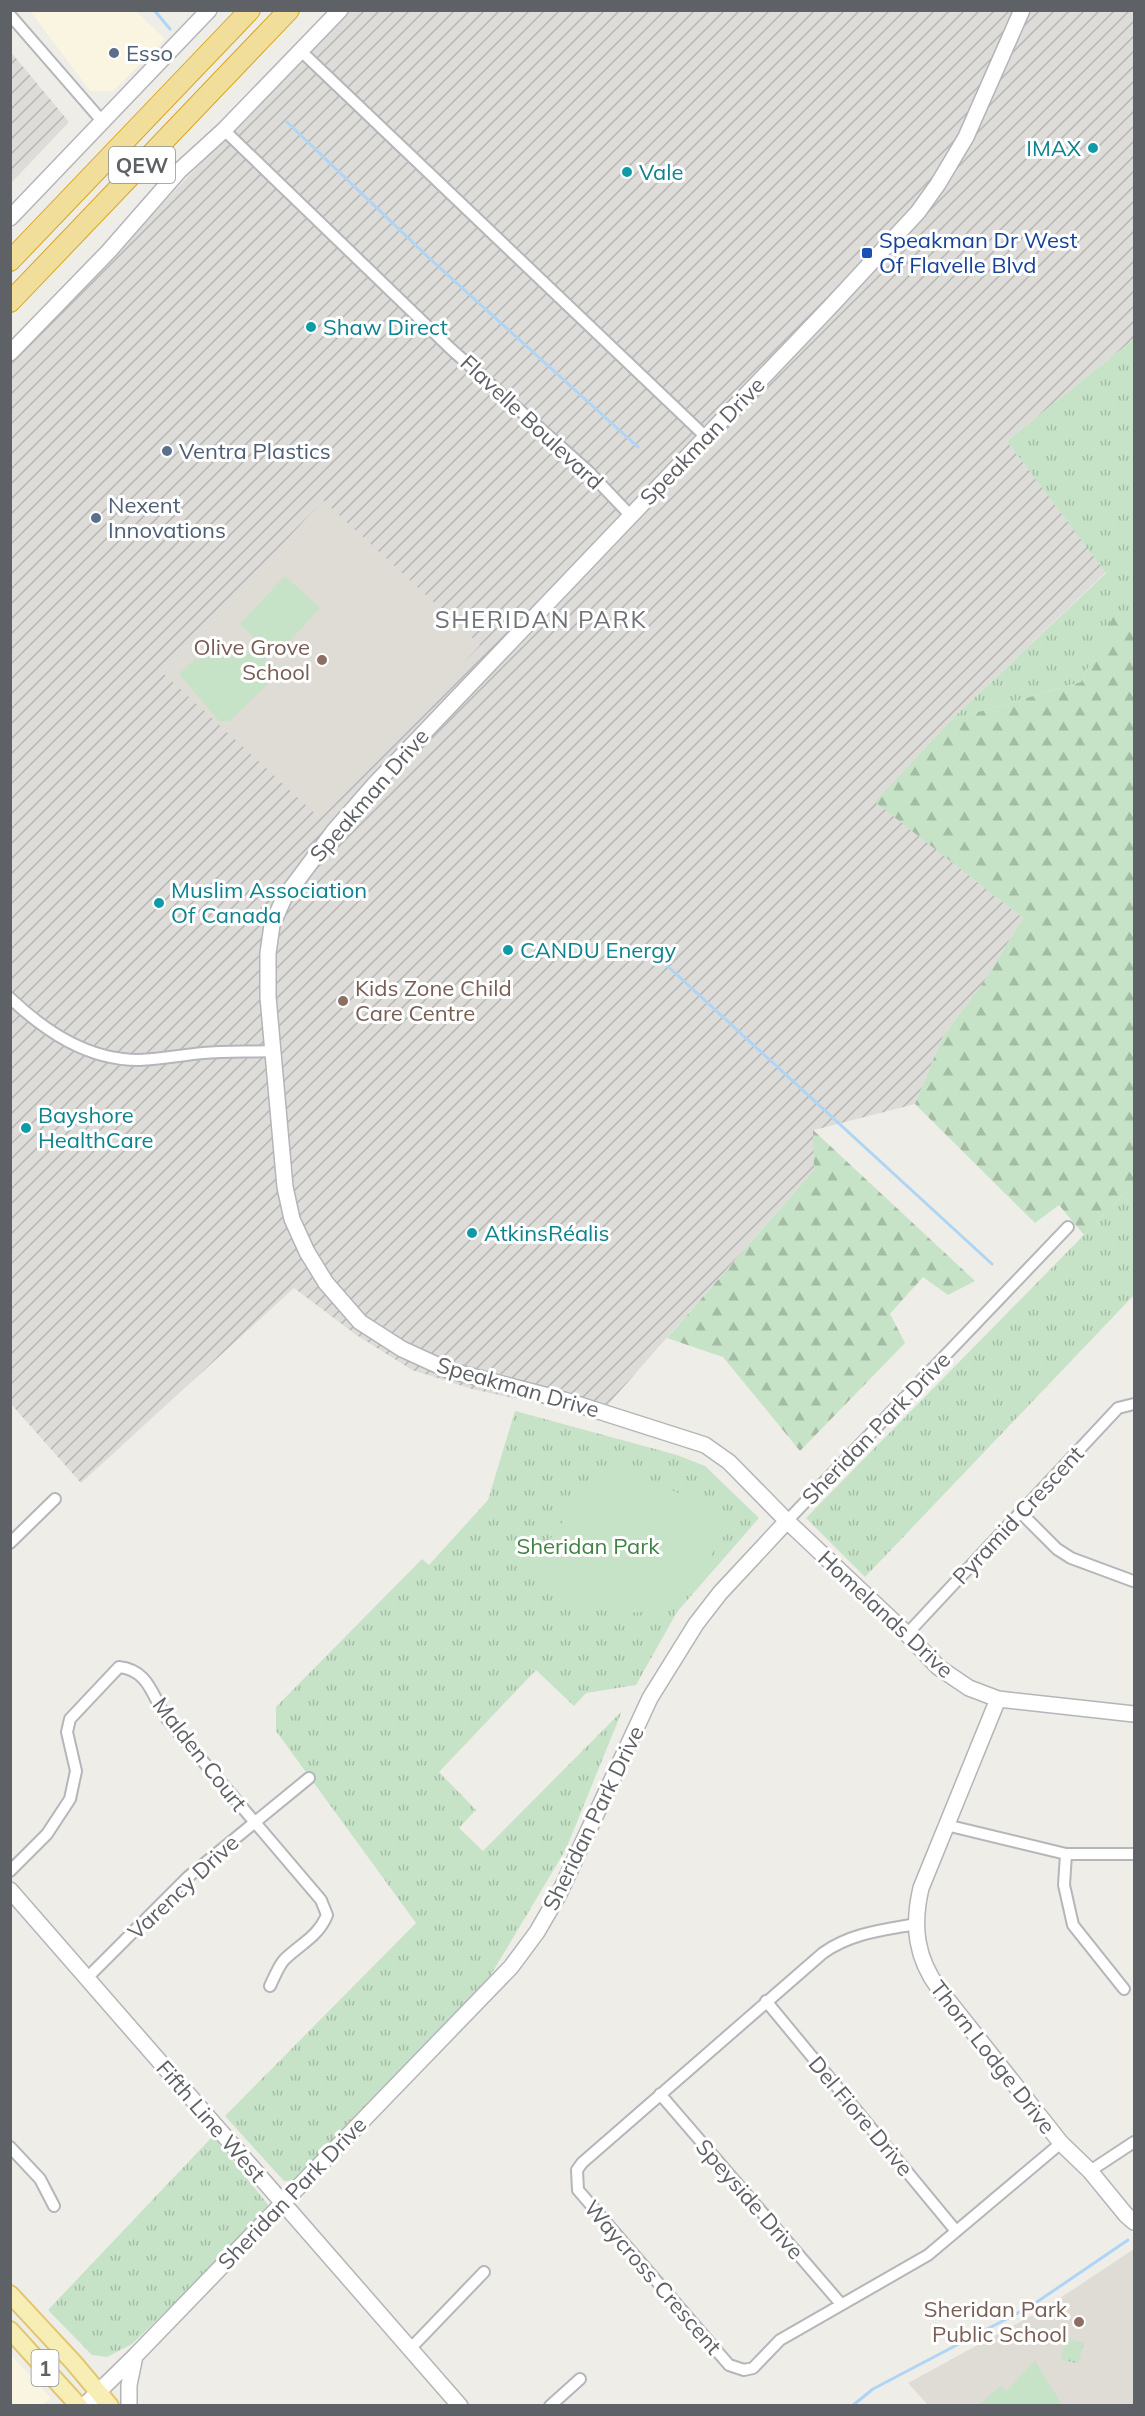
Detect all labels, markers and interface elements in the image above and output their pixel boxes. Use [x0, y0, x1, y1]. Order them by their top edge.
place label: Esso [126, 39, 173, 67]
marker: Esso [107, 46, 121, 60]
place label: IMAX [1026, 134, 1082, 162]
marker: IMAX [1086, 141, 1100, 155]
road number: QEW [109, 147, 175, 183]
place label: Vale [639, 158, 684, 186]
marker: Vale [620, 165, 634, 179]
place label: Speakman Dr West Of Flavelle Blvd [879, 226, 1078, 279]
marker: Speakman Dr West Of Flavelle Blvd [860, 246, 874, 260]
place label: Shaw Direct [323, 313, 448, 341]
marker: Shaw Direct [304, 320, 318, 334]
street label: Flavelle Boulevard [455, 349, 609, 495]
street label: Speakman Drive [634, 371, 770, 511]
place label: Ventra Plastics [179, 437, 331, 465]
marker: Ventra Plastics [160, 444, 174, 458]
place label: Nexent Innovations [108, 491, 226, 544]
marker: Nexent Innovations [89, 511, 103, 525]
district label: SHERIDAN PARK [435, 604, 647, 634]
place label: Olive Grove School [193, 633, 310, 686]
marker: Olive Grove School [315, 653, 329, 667]
street label: Speakman Drive [303, 723, 435, 867]
place label: Muslim Association Of Canada [171, 876, 367, 929]
marker: Muslim Association Of Canada [152, 896, 166, 910]
place label: CANDU Energy [520, 936, 676, 964]
marker: CANDU Energy [501, 943, 515, 957]
place label: Kids Zone Child Care Centre [355, 974, 512, 1027]
marker: Kids Zone Child Care Centre [336, 994, 350, 1008]
place label: Bayshore HealthCare [38, 1101, 154, 1154]
marker: Bayshore HealthCare [19, 1121, 33, 1135]
place label: AtkinsRéalis [484, 1219, 610, 1247]
marker: AtkinsRéalis [465, 1226, 479, 1240]
street label: Sheridan Park Drive [796, 1346, 956, 1510]
street label: Speakman Drive [434, 1350, 602, 1424]
street label: Pyramid Crescent [947, 1440, 1090, 1590]
park label: Sheridan Park [516, 1532, 660, 1560]
street label: Homelands Drive [812, 1544, 960, 1684]
street label: Malden Court [147, 1691, 253, 1817]
street label: Sheridan Park Drive [536, 1721, 650, 1915]
street label: Varency Drive [122, 1828, 244, 1946]
street label: Thorn Lodge Drive [924, 1975, 1062, 2139]
street label: Del Fiore Drive [803, 2050, 919, 2182]
street label: Fifth Line West [150, 2054, 272, 2188]
street label: Sheridan Park Drive [212, 2111, 372, 2275]
street label: Speyside Drive [690, 2133, 810, 2265]
street label: Waycross Crescent [578, 2194, 728, 2360]
place label: Sheridan Park Public School [924, 2295, 1068, 2348]
marker: Sheridan Park Public School [1072, 2315, 1086, 2329]
road number: 1 [32, 2350, 58, 2386]

